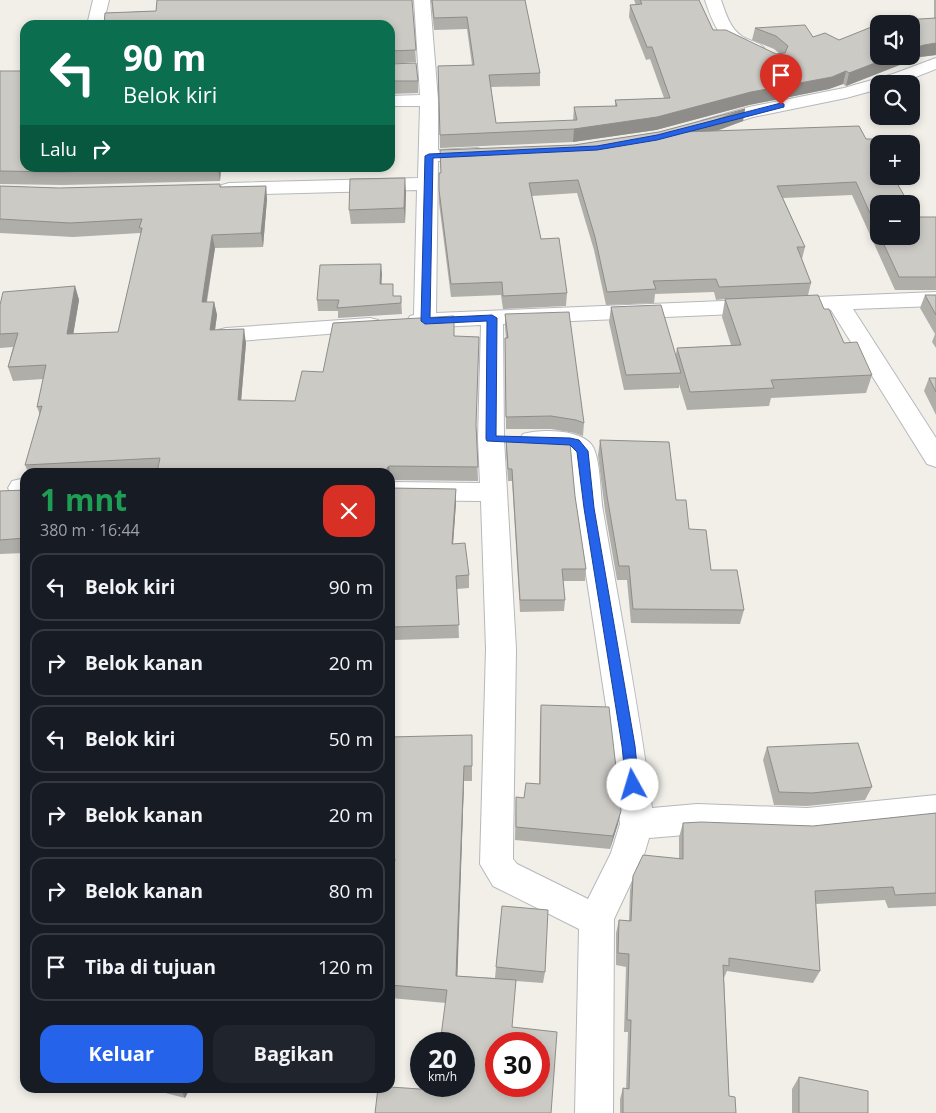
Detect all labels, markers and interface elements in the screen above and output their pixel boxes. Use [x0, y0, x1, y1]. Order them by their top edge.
map controls [870, 15, 920, 245]
button: sound [870, 15, 920, 65]
text: 90 m [123, 34, 206, 81]
icon: left [40, 40, 105, 105]
pin [760, 54, 802, 105]
icon: arrive [767, 61, 795, 89]
button: search [870, 75, 920, 125]
text: Belok kiri [123, 79, 217, 109]
icon: right [87, 135, 115, 163]
button: + [870, 135, 920, 185]
text: Lalu [40, 136, 77, 162]
button: − [870, 195, 920, 245]
text: 1 mnt [40, 479, 127, 520]
button: close [323, 485, 375, 537]
text: 380 m · 16:44 [40, 519, 140, 541]
icon: left [42, 573, 70, 601]
text: Belok kiri [85, 574, 175, 600]
text: 90 m [329, 574, 373, 600]
icon: right [42, 649, 70, 677]
text: Belok kanan [85, 650, 203, 676]
text: 20 m [329, 650, 373, 676]
icon: left [42, 725, 70, 753]
text: Belok kiri [85, 726, 175, 752]
text: 50 m [329, 726, 373, 752]
position arrow [606, 758, 658, 810]
icon: right [42, 801, 70, 829]
text: Belok kanan [85, 802, 203, 828]
text: 20 m [329, 802, 373, 828]
icon: right [42, 877, 70, 905]
text: Belok kanan [85, 878, 203, 904]
text: 80 m [329, 878, 373, 904]
icon: arrive [42, 953, 70, 981]
text: Tiba di tujuan [85, 954, 216, 980]
text: 120 m [318, 954, 373, 980]
button: Keluar [40, 1025, 203, 1083]
button: Bagikan [213, 1025, 375, 1083]
speed limit sign: 30 [485, 1032, 550, 1097]
text: 20 [428, 1041, 457, 1075]
text: km/h [428, 1068, 457, 1085]

